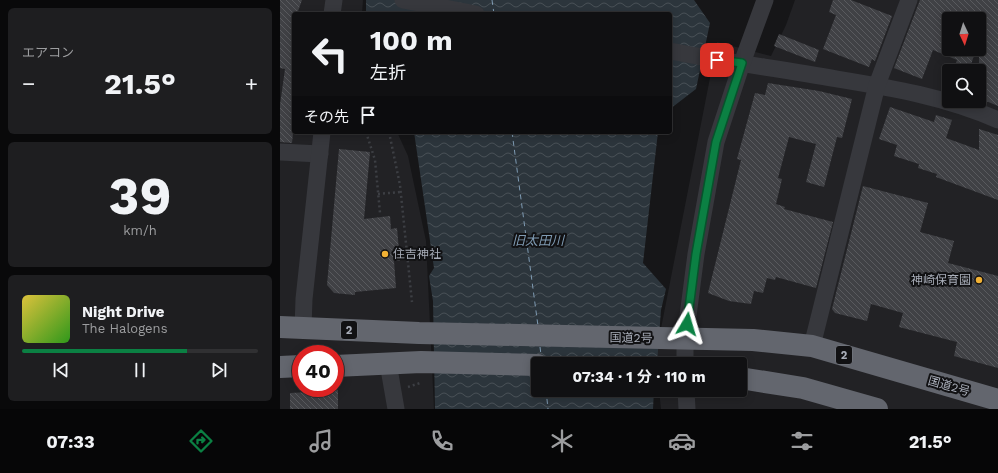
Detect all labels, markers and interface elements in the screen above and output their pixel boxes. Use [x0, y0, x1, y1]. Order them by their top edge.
north arrow [942, 12, 986, 56]
map controls [942, 12, 986, 108]
text: 100 m [370, 24, 453, 57]
icon: left [304, 28, 356, 80]
pin [700, 43, 734, 77]
text: エアコン [22, 45, 74, 60]
icon: arrive [706, 49, 728, 71]
text: 左折 [370, 62, 406, 83]
button: search [942, 64, 986, 108]
text: 21.5° [104, 66, 176, 101]
text: − [22, 71, 35, 96]
text: + [245, 71, 258, 96]
icon: arrive [357, 104, 379, 126]
text: その先 [304, 108, 349, 126]
text: 39 [109, 166, 171, 227]
text: km/h [123, 223, 157, 238]
water label: 旧太田川 [512, 233, 566, 248]
place label: 住吉神社 [393, 247, 441, 261]
marker: 住吉神社 [380, 249, 390, 259]
place label: 神崎保育園 [911, 273, 971, 287]
marker: 神崎保育園 [974, 275, 984, 285]
text: Night Drive [82, 303, 165, 321]
position arrow [666, 303, 708, 345]
text: The Halogens [82, 321, 168, 336]
road number: 2 [341, 321, 357, 339]
street label: 国道2号 [609, 331, 653, 345]
speed limit sign: 40 [292, 345, 344, 397]
road number: 2 [836, 346, 852, 364]
icon: previous [50, 359, 72, 381]
icon: pause [129, 359, 151, 381]
icon: next [208, 359, 230, 381]
text: 07:34 · 1 分 · 110 m [572, 368, 706, 386]
street label: 国道2号 [926, 373, 972, 399]
icon: directions [187, 427, 215, 455]
icon: music [307, 427, 335, 455]
icon: phone [428, 427, 456, 455]
icon: climate [548, 427, 576, 455]
icon: car [668, 427, 696, 455]
icon: filters [788, 427, 816, 455]
text: 07:33 [46, 431, 95, 452]
text: 21.5° [909, 431, 952, 452]

